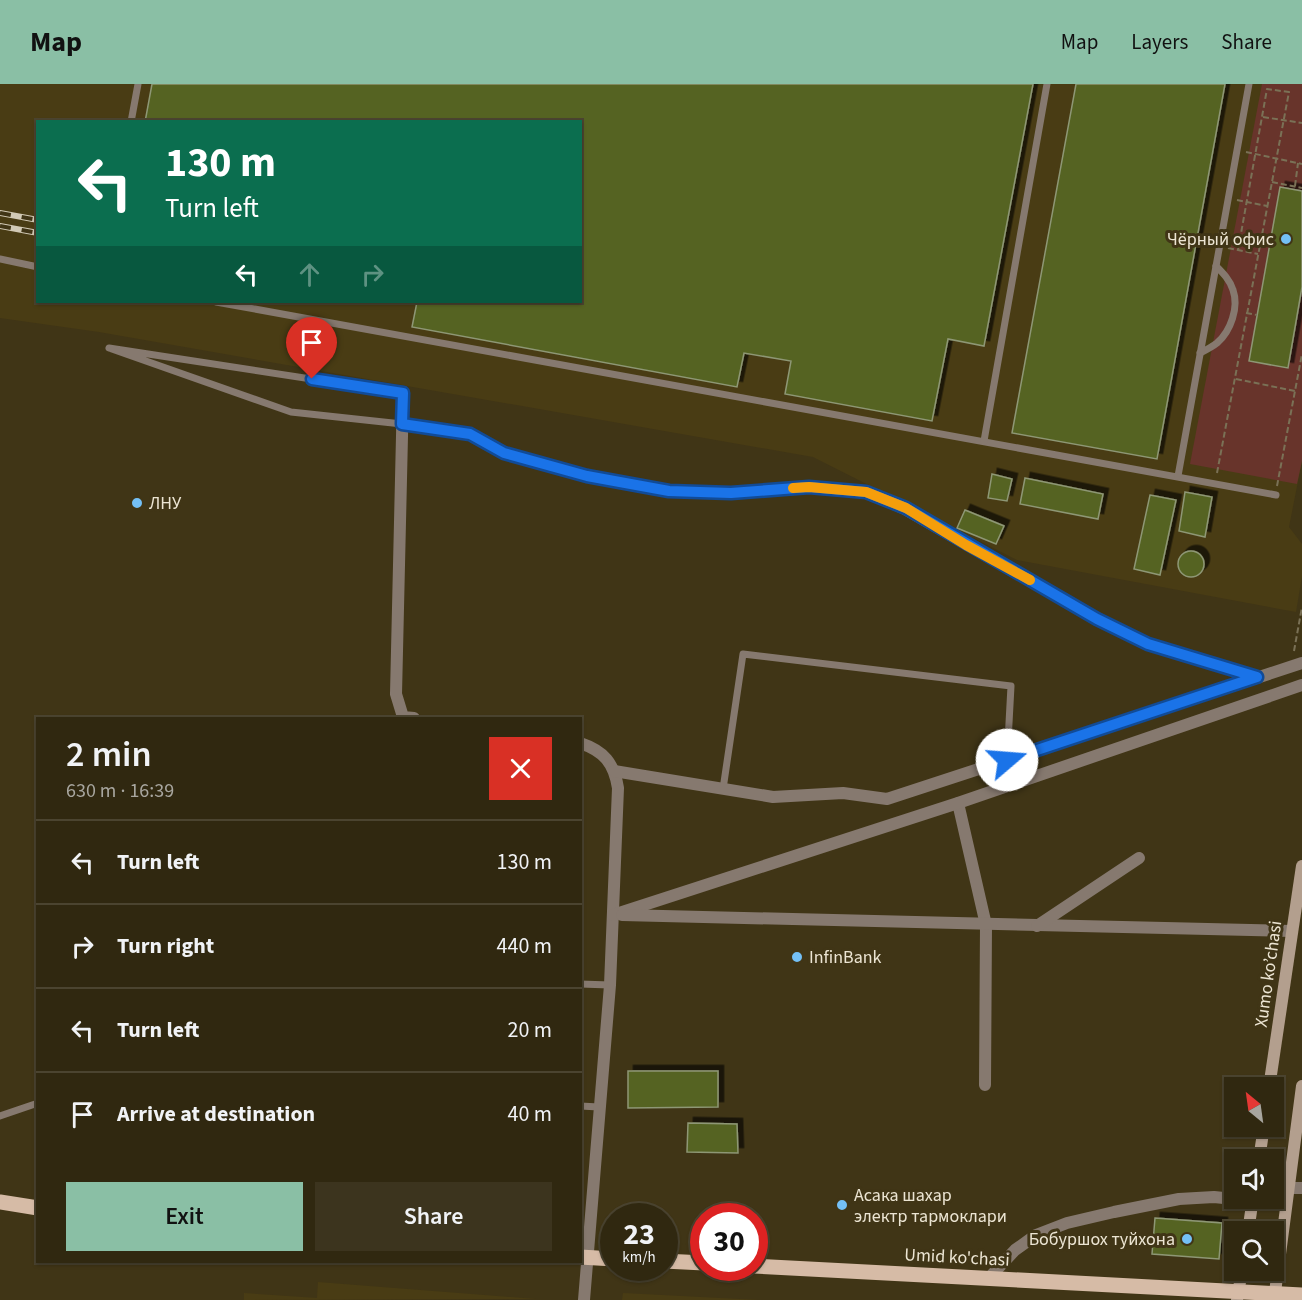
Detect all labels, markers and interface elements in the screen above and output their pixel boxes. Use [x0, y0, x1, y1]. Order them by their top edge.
text: Map [30, 22, 82, 62]
text: Map [1061, 27, 1098, 57]
text: Layers [1131, 27, 1188, 57]
text: Share [1221, 27, 1272, 57]
text: 130 m [165, 133, 276, 193]
icon: left [66, 144, 144, 222]
text: Turn left [165, 189, 259, 228]
place label: Чёрный офис [1167, 227, 1274, 252]
marker: Чёрный офис [1279, 232, 1293, 246]
icon: left [230, 258, 263, 291]
icon: ahead [293, 258, 326, 291]
icon: right [356, 258, 389, 291]
pin [286, 317, 337, 379]
icon: arrive [295, 326, 328, 359]
place label: ЛНУ [149, 491, 182, 516]
marker: ЛНУ [130, 496, 144, 510]
position arrow [975, 728, 1039, 792]
text: 2 min [66, 729, 152, 780]
button: close [489, 737, 552, 800]
text: 630 m · 16:39 [66, 777, 174, 805]
icon: left [66, 846, 99, 879]
text: Turn left [117, 846, 199, 878]
text: 130 m [497, 846, 552, 878]
street label: Xumo ko’chasi [1249, 919, 1288, 1029]
icon: right [66, 930, 99, 963]
text: Turn right [117, 930, 214, 962]
text: 440 m [497, 930, 552, 962]
place label: InfinBank [809, 945, 882, 970]
marker: InfinBank [790, 950, 804, 964]
icon: left [66, 1014, 99, 1047]
text: Turn left [117, 1014, 199, 1046]
text: 20 m [507, 1014, 552, 1046]
north arrow [1224, 1077, 1284, 1137]
map controls [1224, 1077, 1284, 1281]
icon: arrive [66, 1098, 99, 1131]
text: Arrive at destination [117, 1098, 315, 1130]
text: 40 m [507, 1098, 552, 1130]
button: sound [1224, 1149, 1284, 1209]
button: Exit [66, 1182, 303, 1251]
button: Share [315, 1182, 552, 1251]
place label: Асака шахар электр тармоклари [854, 1183, 1007, 1229]
marker: Асака шахар электр тармоклари [835, 1198, 849, 1212]
speed limit sign: 30 [690, 1203, 768, 1281]
text: 23 [623, 1213, 655, 1256]
button: search [1224, 1221, 1284, 1281]
place label: Бобуршох туйхона [1029, 1227, 1175, 1252]
marker: Бобуршох туйхона [1180, 1232, 1194, 1246]
street label: Umid ko'chasi [904, 1242, 1010, 1273]
text: km/h [622, 1247, 656, 1268]

